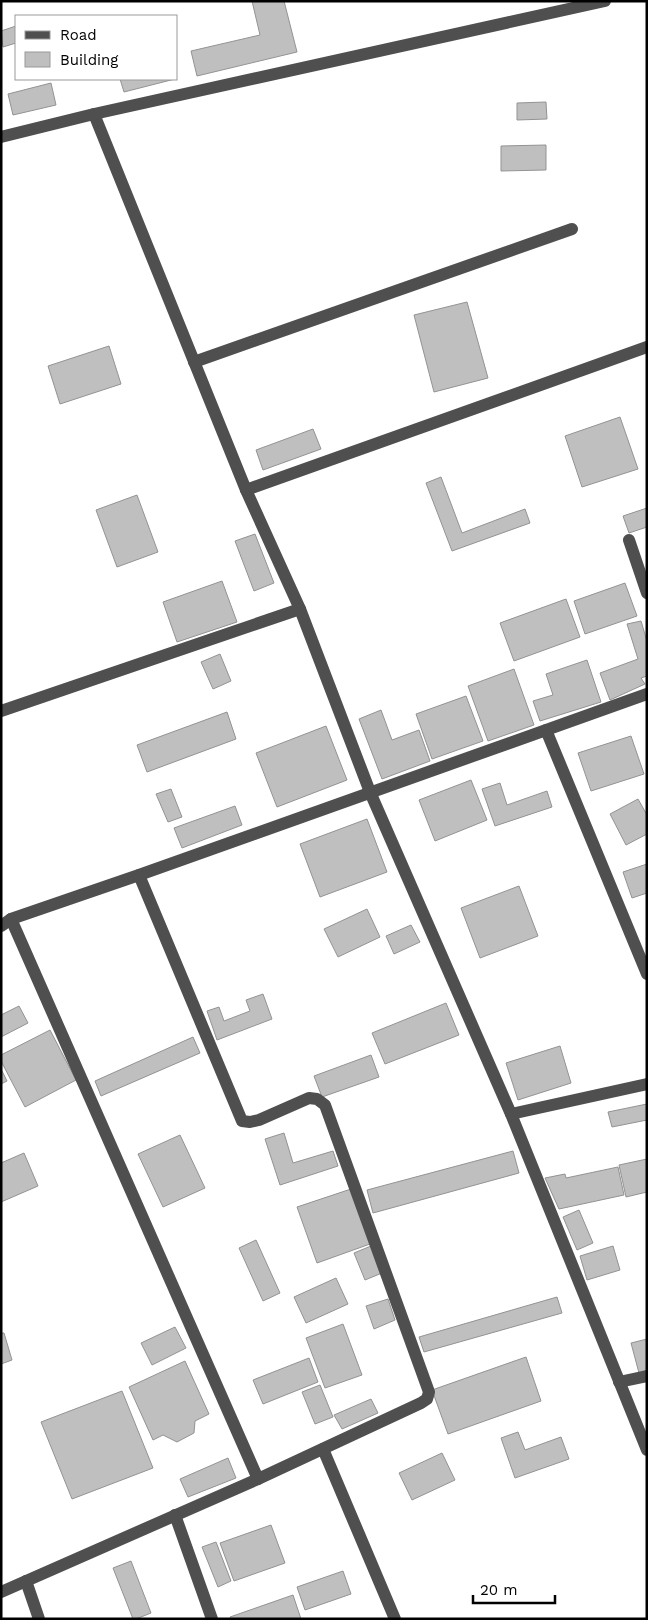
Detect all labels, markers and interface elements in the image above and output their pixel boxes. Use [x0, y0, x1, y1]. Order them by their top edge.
legend [15, 15, 178, 80]
text: Road [60, 26, 97, 44]
text: Building [60, 51, 118, 69]
scale bar [473, 1572, 556, 1604]
text: 20 m [480, 1581, 518, 1599]

